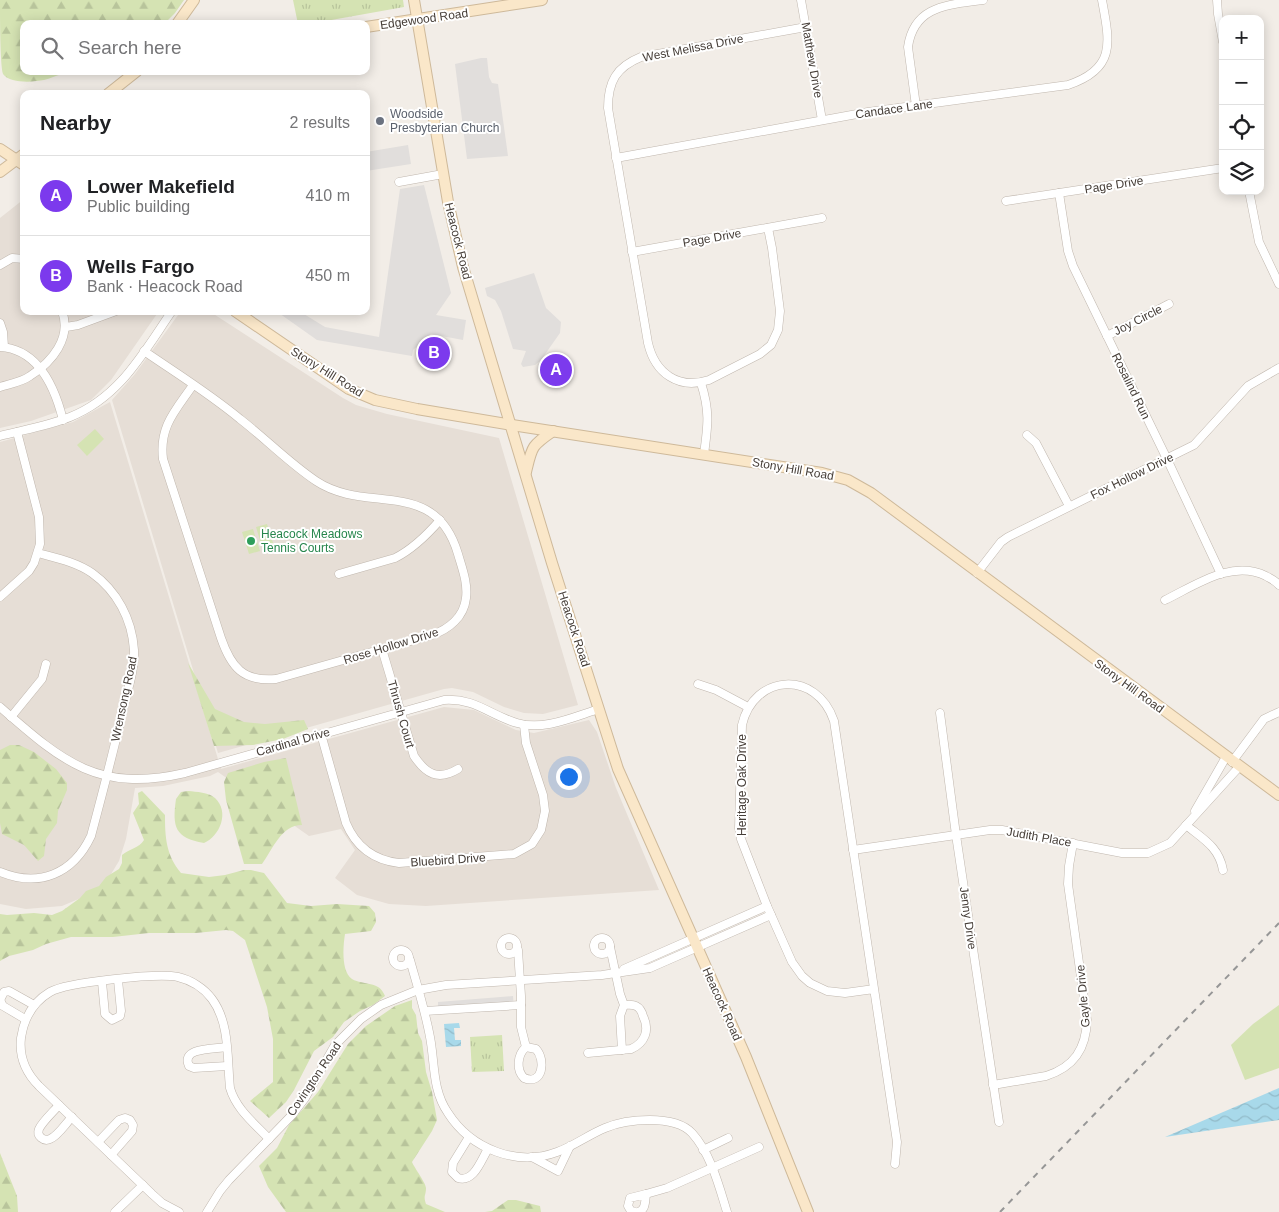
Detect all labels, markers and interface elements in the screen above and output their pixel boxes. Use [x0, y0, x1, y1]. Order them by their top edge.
street label: Edgewood Road [379, 6, 469, 32]
map controls [1219, 15, 1264, 195]
button: + [1219, 15, 1264, 60]
search box [20, 20, 370, 75]
street label: Matthew Drive [798, 21, 826, 99]
street label: West Melissa Drive [641, 31, 745, 65]
icon: search [38, 34, 66, 62]
text: Search here [78, 37, 182, 58]
button: − [1219, 60, 1264, 105]
street label: Candace Lane [854, 97, 934, 121]
button: locate [1219, 105, 1264, 150]
place label: Woodside Presbyterian Church [390, 107, 499, 135]
text: Nearby [40, 111, 111, 134]
text: 2 results [290, 114, 350, 131]
marker: Woodside Presbyterian Church [374, 115, 386, 127]
button: layers [1219, 150, 1264, 195]
street label: Page Drive [1084, 173, 1145, 197]
text: Lower Makefield [87, 176, 235, 197]
text: A [50, 187, 62, 204]
text: 410 m [306, 187, 350, 204]
text: Public building [87, 198, 190, 215]
street label: Heacock Road [442, 201, 474, 281]
street label: Page Drive [682, 226, 743, 250]
text: Wells Fargo [87, 256, 194, 277]
text: B [50, 267, 62, 284]
text: 450 m [306, 267, 350, 284]
text: Bank · Heacock Road [87, 278, 243, 295]
street label: Joy Circle [1111, 302, 1165, 338]
pin: B [418, 334, 450, 372]
street label: Stony Hill Road [288, 344, 366, 400]
pin: A [540, 351, 572, 389]
street label: Rosalind Run [1109, 351, 1153, 421]
street label: Fox Hollow Drive [1088, 450, 1176, 502]
street label: Stony Hill Road [751, 455, 835, 483]
place label: Heacock Meadows Tennis Courts [261, 527, 362, 555]
marker: Heacock Meadows Tennis Courts [245, 535, 257, 547]
street label: Heacock Road [555, 589, 593, 669]
street label: Rose Hollow Drive [342, 625, 441, 667]
street label: Wrensong Road [108, 655, 140, 743]
street label: Stony Hill Road [1091, 656, 1167, 716]
street label: Thrush Court [385, 678, 418, 750]
street label: Cardinal Drive [255, 725, 332, 759]
street label: Heritage Oak Drive [735, 734, 749, 836]
your location [556, 764, 582, 790]
street label: Judith Place [1006, 824, 1073, 850]
street label: Bluebird Drive [410, 850, 486, 870]
street label: Jenny Drive [957, 886, 979, 951]
street label: Gayle Drive [1073, 964, 1093, 1028]
street label: Heacock Road [700, 965, 744, 1043]
street label: Covington Road [284, 1039, 344, 1119]

